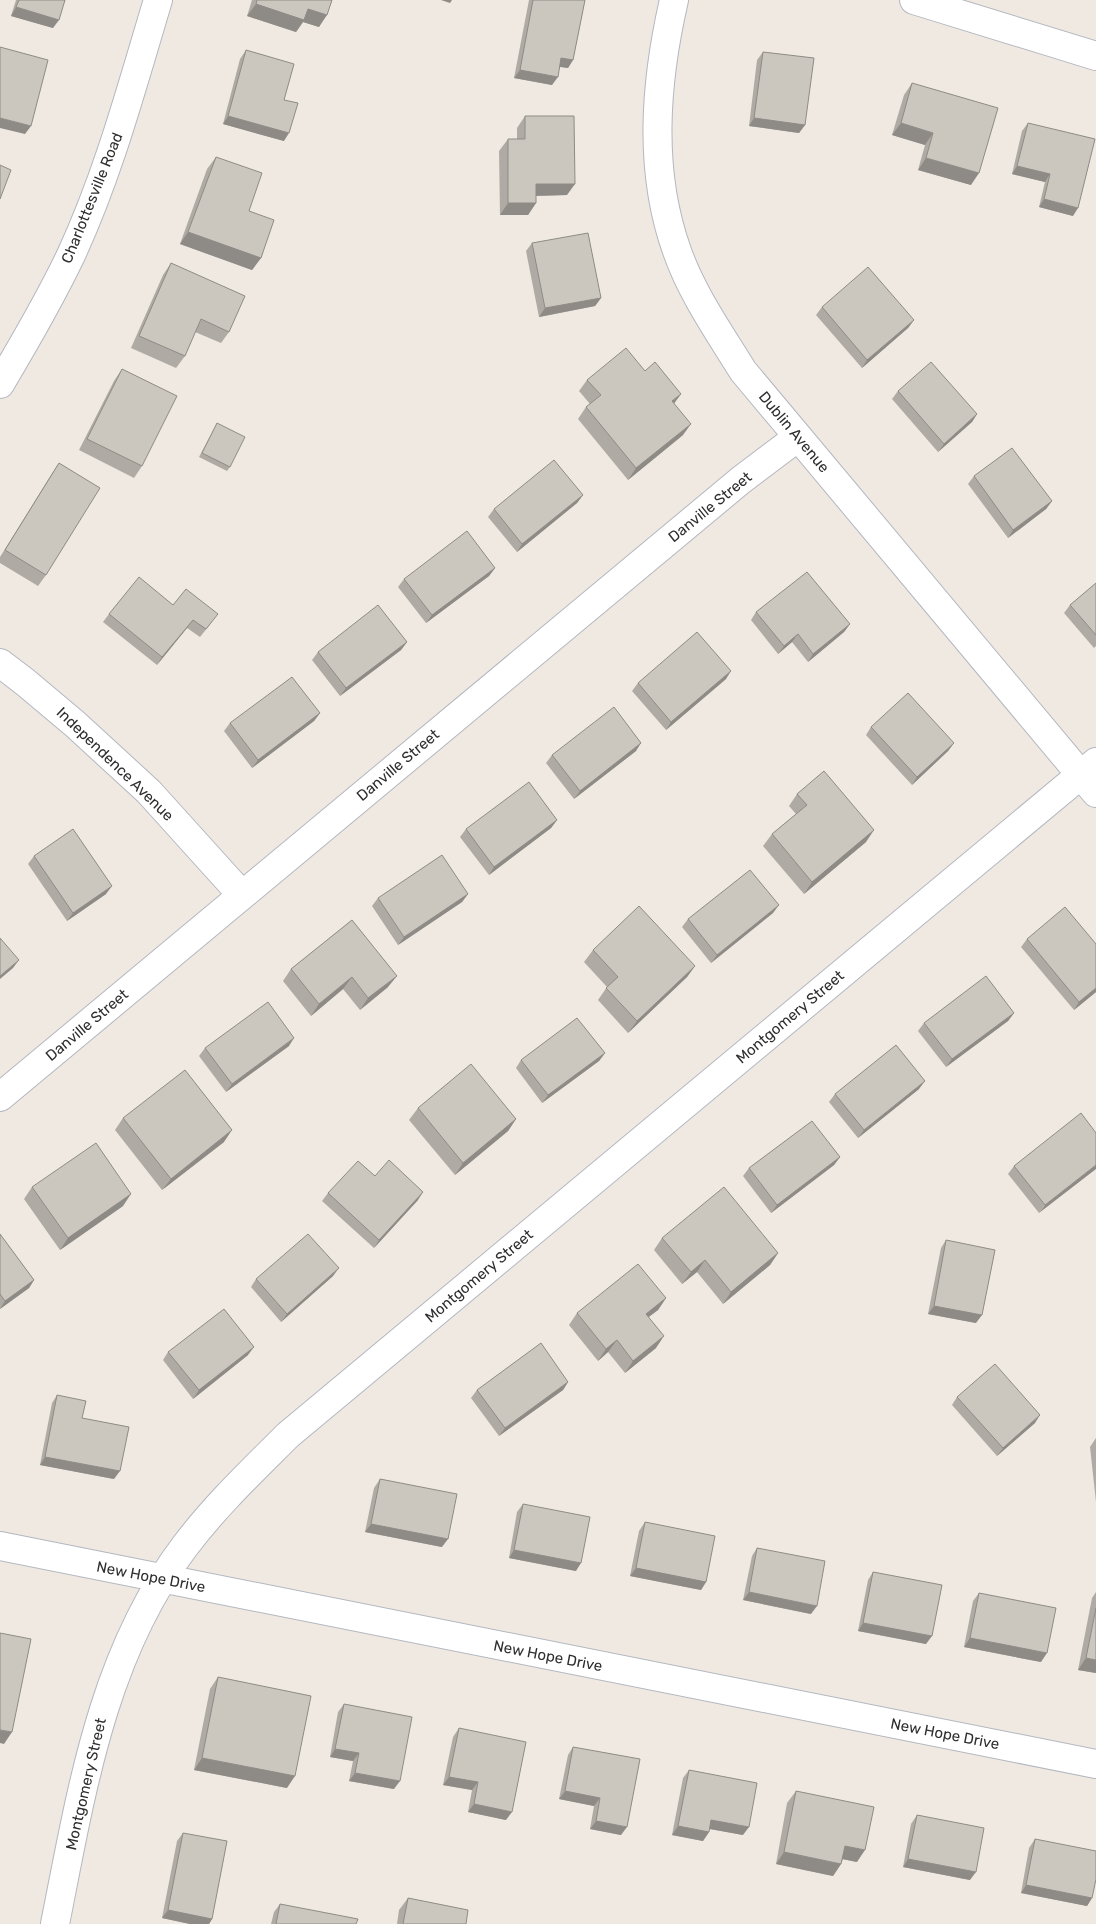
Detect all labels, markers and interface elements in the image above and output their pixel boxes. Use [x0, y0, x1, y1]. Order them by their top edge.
street label: Charlottesville Road [57, 130, 127, 266]
street label: Dublin Avenue [755, 388, 833, 476]
street label: Danville Street [665, 468, 755, 546]
street label: Independence Avenue [53, 703, 177, 825]
street label: Danville Street [353, 725, 443, 805]
street label: Montgomery Street [732, 967, 848, 1067]
street label: Danville Street [42, 985, 132, 1065]
street label: Montgomery Street [421, 1226, 537, 1326]
street label: New Hope Drive [95, 1558, 207, 1596]
street label: New Hope Drive [492, 1637, 604, 1675]
street label: New Hope Drive [889, 1715, 1001, 1753]
street label: Montgomery Street [62, 1716, 110, 1852]

